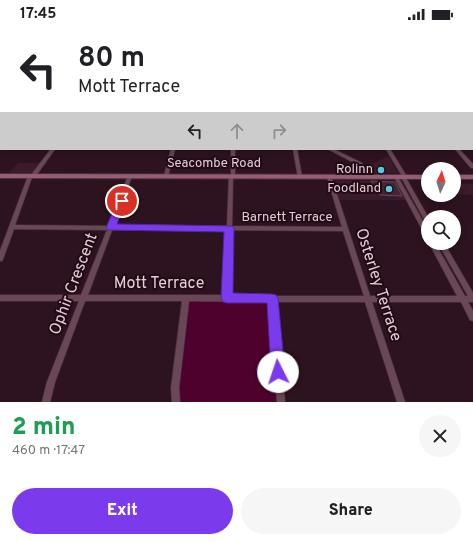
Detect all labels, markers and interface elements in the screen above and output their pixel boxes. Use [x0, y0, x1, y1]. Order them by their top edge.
text: 17:45 [20, 5, 57, 24]
text: 80 m [78, 41, 145, 77]
icon: left [12, 44, 64, 96]
text: Mott Terrace [78, 76, 180, 99]
icon: left [184, 120, 206, 142]
icon: ahead [226, 120, 248, 142]
icon: right [268, 120, 290, 142]
street label: Seacombe Road [167, 156, 261, 172]
place label: Rolinn [336, 162, 373, 178]
north arrow [421, 162, 461, 202]
map controls [421, 162, 461, 250]
marker: Rolinn [376, 165, 386, 175]
place label: Foodland [327, 181, 381, 197]
pin [105, 184, 139, 218]
marker: Foodland [384, 184, 394, 194]
icon: arrive [111, 190, 133, 212]
street label: Barnett Terrace [241, 210, 333, 226]
button: search [421, 210, 461, 250]
street label: Osterley Terrace [350, 226, 406, 344]
street label: Ophir Crescent [45, 230, 103, 338]
street label: Mott Terrace [114, 274, 204, 294]
position arrow [257, 351, 299, 393]
text: 2 min [12, 413, 76, 443]
button: close [419, 415, 461, 457]
text: 460 m · 17:47 [12, 443, 85, 459]
button: Exit [12, 488, 233, 534]
button: Share [241, 488, 461, 534]

